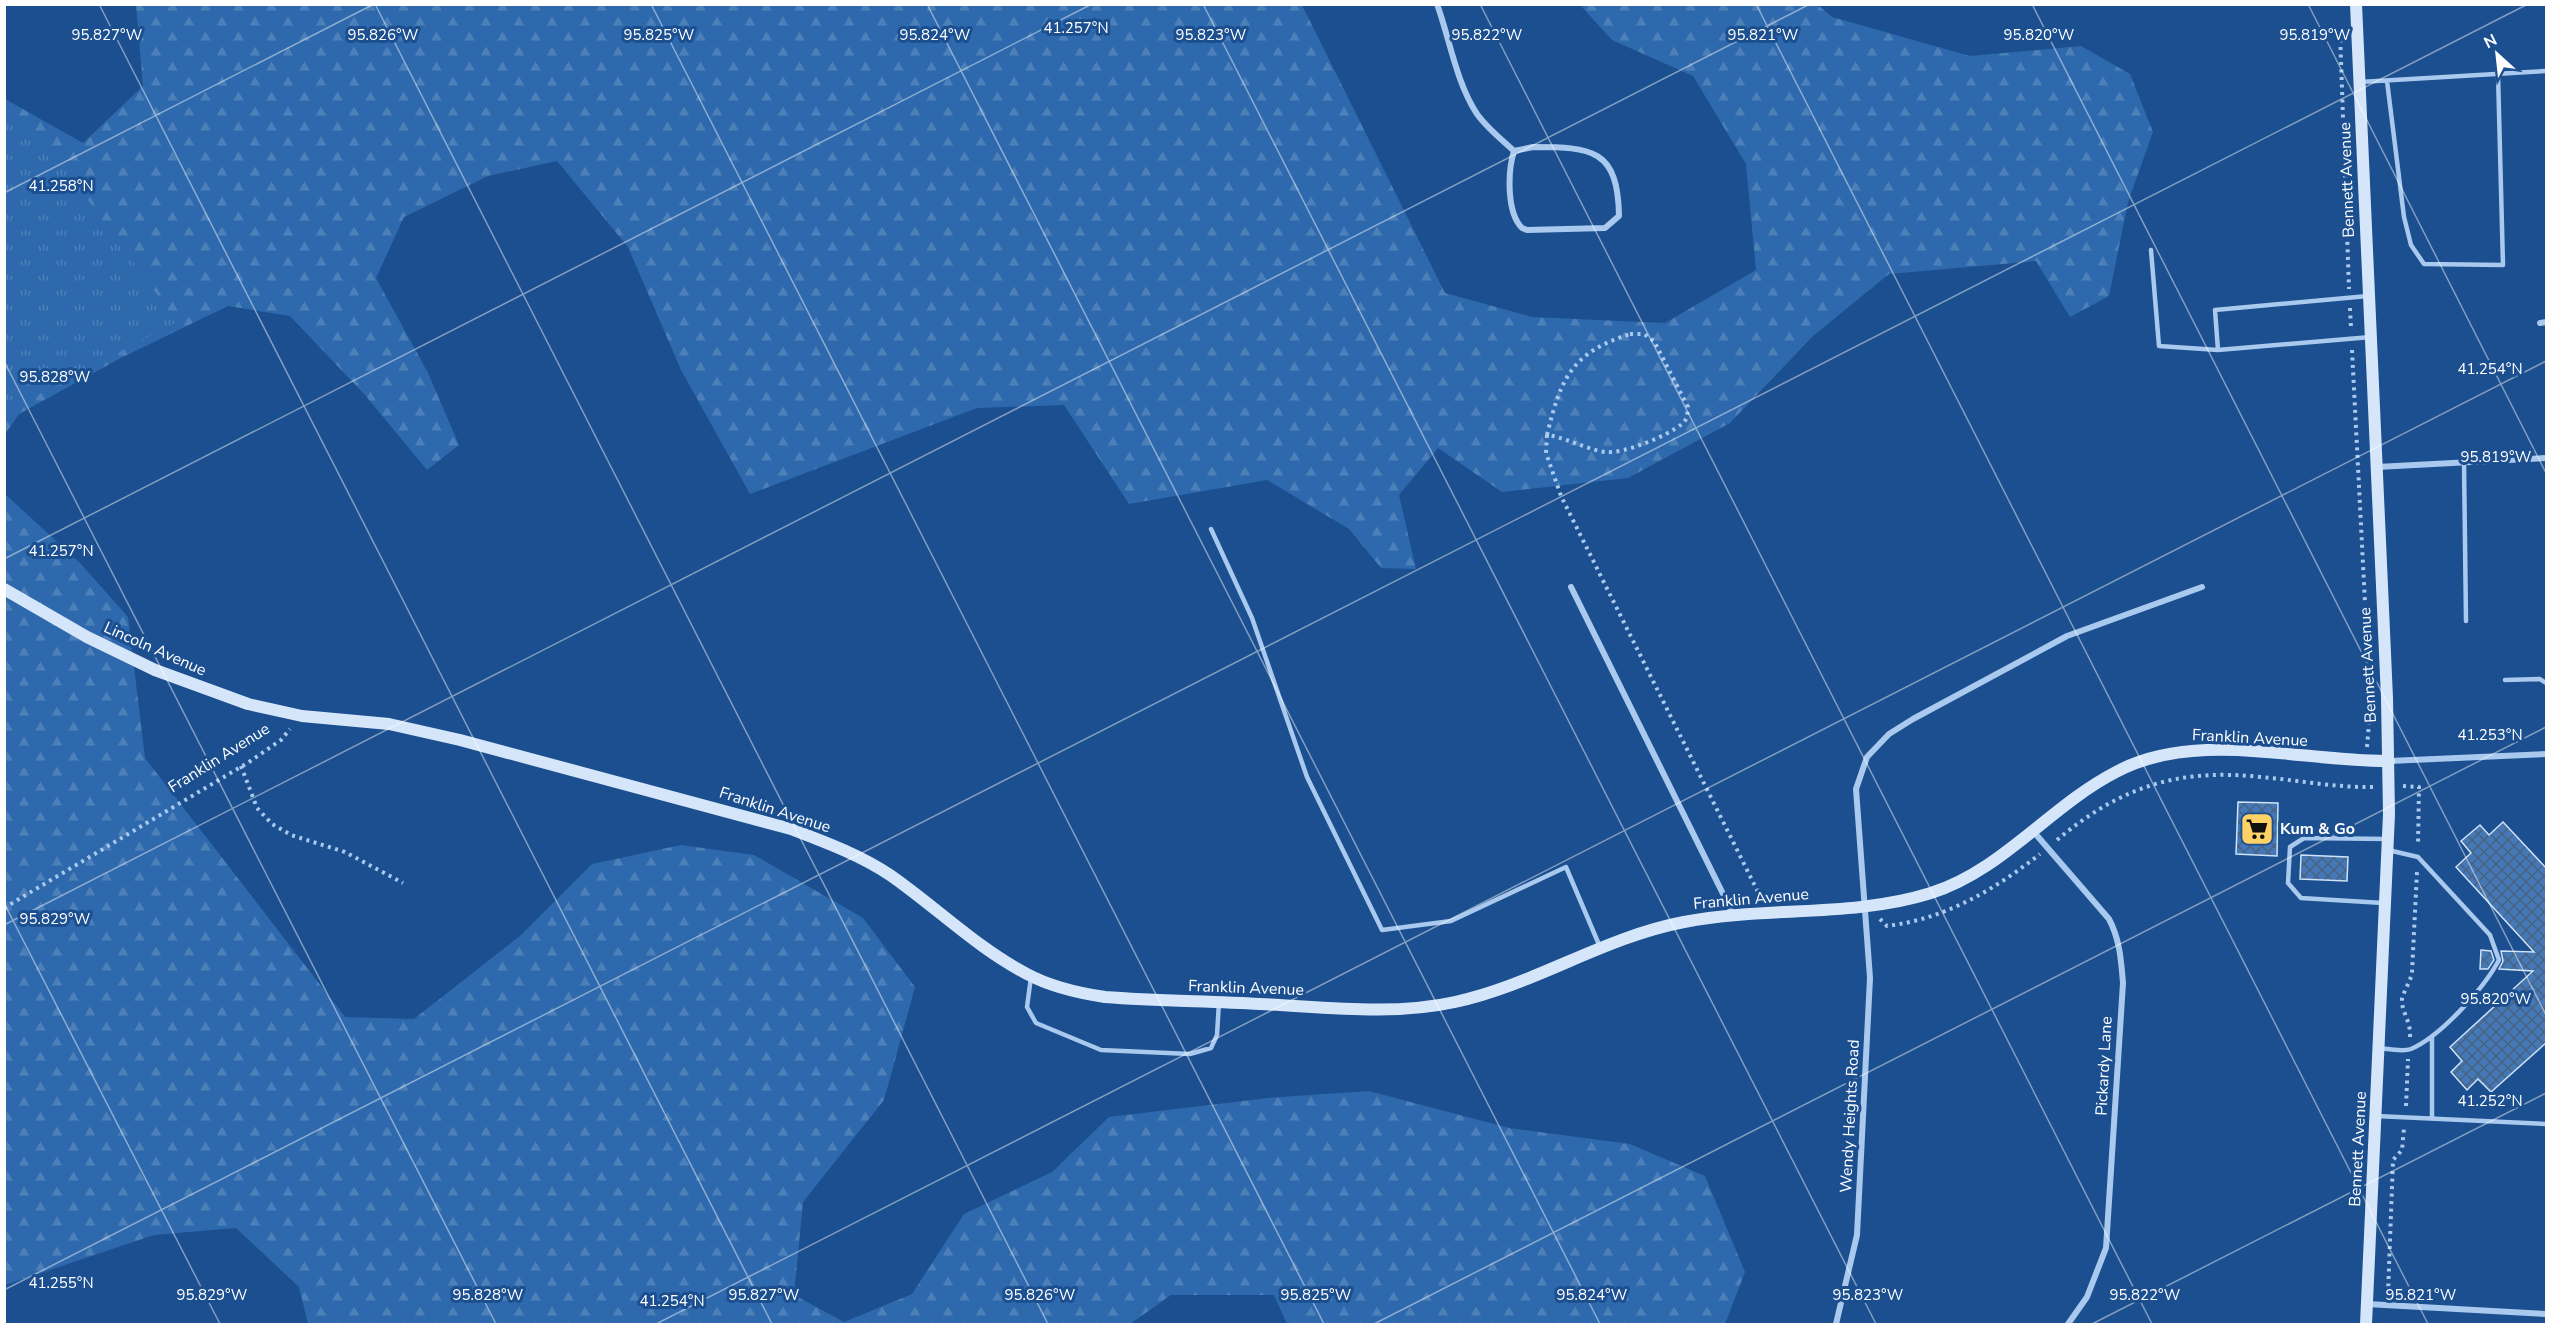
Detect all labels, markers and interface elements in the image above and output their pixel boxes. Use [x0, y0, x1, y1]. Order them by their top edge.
text: 41.257°N [1043, 18, 1109, 38]
north arrow [2467, 24, 2527, 84]
text: 95.827°W [72, 25, 143, 45]
text: 95.826°W [348, 25, 419, 45]
text: 95.825°W [624, 25, 695, 45]
text: 95.824°W [900, 25, 971, 45]
text: 95.823°W [1176, 25, 1247, 45]
text: 95.822°W [1452, 25, 1523, 45]
text: 95.821°W [1728, 25, 1799, 45]
text: 95.820°W [2004, 25, 2075, 45]
text: 95.819°W [2280, 25, 2351, 45]
text: N [2480, 29, 2501, 54]
street label: Bennett Avenue [2334, 122, 2360, 238]
text: 41.258°N [28, 176, 94, 196]
text: 41.254°N [2457, 359, 2523, 379]
text: 95.828°W [20, 367, 91, 387]
text: 95.819°W [2461, 447, 2532, 467]
text: 41.257°N [28, 541, 94, 561]
street label: Bennett Avenue [2354, 607, 2382, 723]
street label: Lincoln Avenue [100, 617, 210, 681]
street label: Franklin Avenue [164, 718, 274, 798]
street label: Franklin Avenue [2192, 724, 2308, 752]
text: 41.253°N [2457, 725, 2523, 745]
street label: Franklin Avenue [716, 782, 834, 838]
supermarket icon: Kum & Go [2239, 811, 2275, 847]
place label: Kum & Go [2280, 818, 2355, 840]
street label: Franklin Avenue [1692, 883, 1810, 915]
text: 95.829°W [20, 909, 91, 929]
street label: Franklin Avenue [1188, 975, 1304, 1001]
text: 95.820°W [2461, 989, 2532, 1009]
street label: Pickardy Lane [2090, 1016, 2118, 1116]
street label: Wendy Heights Road [1835, 1039, 1865, 1193]
street label: Bennett Avenue [2344, 1091, 2372, 1207]
text: 41.252°N [2457, 1091, 2523, 1111]
text: 41.255°N [28, 1273, 94, 1293]
text: 95.829°W [177, 1285, 248, 1305]
text: 95.828°W [453, 1285, 524, 1305]
text: 95.827°W [729, 1285, 800, 1305]
text: 95.826°W [1005, 1285, 1076, 1305]
text: 95.825°W [1281, 1285, 1352, 1305]
text: 95.824°W [1557, 1285, 1628, 1305]
text: 95.823°W [1833, 1285, 1904, 1305]
text: 95.822°W [2110, 1285, 2181, 1305]
text: 95.821°W [2386, 1285, 2457, 1305]
text: 41.254°N [639, 1291, 705, 1311]

